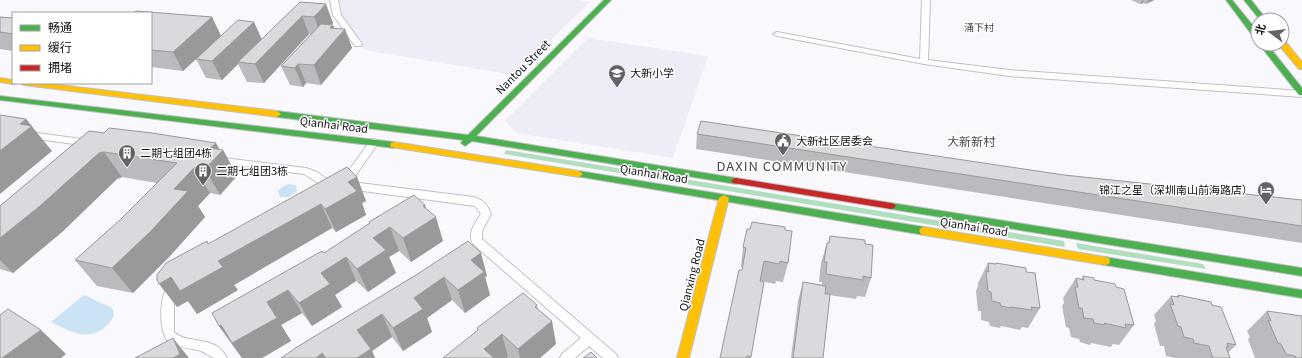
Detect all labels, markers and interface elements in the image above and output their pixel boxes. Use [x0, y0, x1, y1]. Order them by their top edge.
legend [12, 12, 152, 84]
north arrow [1250, 12, 1290, 52]
text: 畅通 [48, 18, 72, 35]
district label: 涌下村 [964, 19, 994, 34]
text: 北 [1250, 22, 1269, 37]
street label: Nantou Street [491, 35, 553, 97]
text: 缓行 [48, 38, 72, 55]
text: 拥堵 [48, 58, 72, 75]
school or university icon: 大新小学 [607, 63, 627, 88]
place label: 大新小学 [630, 64, 674, 80]
street label: Qianhai Road [299, 112, 369, 136]
public building icon: 大新社区居委会 [773, 131, 793, 156]
place label: 大新社区居委会 [796, 132, 873, 148]
district label: 大新新村 [947, 132, 996, 149]
building icon: 二期七组团4栋 [117, 143, 137, 168]
place label: 二期七组团4栋 [140, 144, 212, 160]
district label: DAXIN COMMUNITY [717, 156, 847, 175]
street label: Qianhai Road [619, 160, 689, 186]
building icon: 二期七组团3栋 [193, 161, 213, 186]
place label: 二期七组团3栋 [216, 162, 288, 178]
hotel icon: 锦江之星（深圳南山前海路店） [1256, 180, 1276, 205]
place label: 锦江之星（深圳南山前海路店） [1099, 181, 1253, 197]
street label: Qianhai Road [939, 213, 1009, 239]
street label: Qianxing Road [674, 237, 708, 313]

